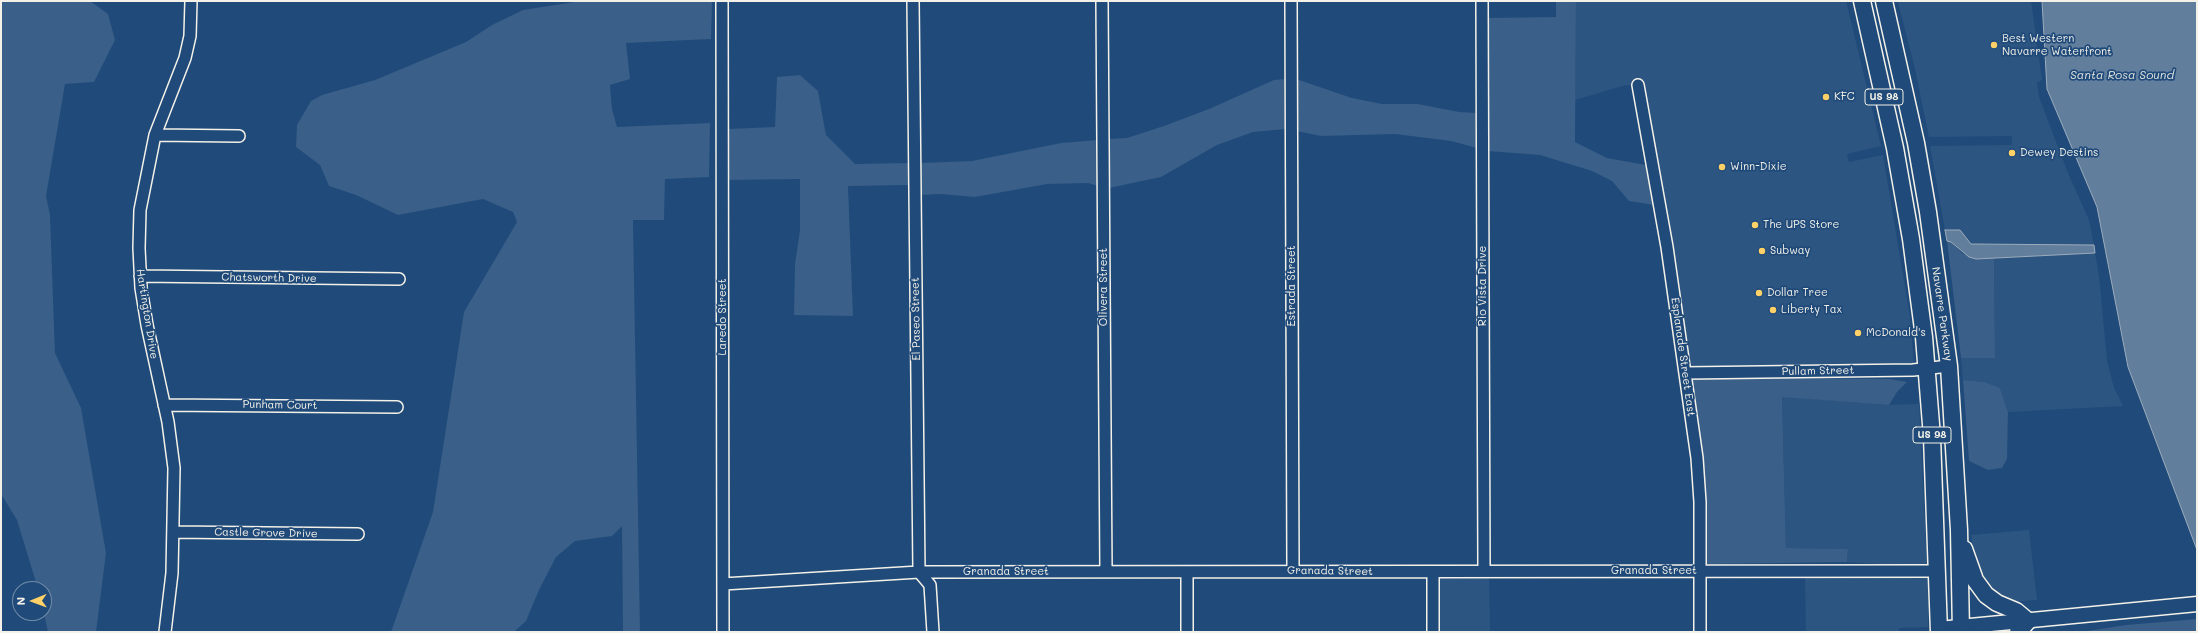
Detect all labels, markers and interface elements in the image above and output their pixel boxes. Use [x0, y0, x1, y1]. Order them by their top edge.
place label: Best Western Navarre Waterfront [2002, 32, 2112, 58]
marker: Best Western Navarre Waterfront [1989, 40, 1999, 50]
water label: Santa Rosa Sound [2070, 68, 2174, 82]
road number: US 98 [1865, 89, 1903, 105]
place label: KFC [1834, 90, 1855, 104]
marker: KFC [1821, 92, 1831, 102]
place label: Dewey Destins [2020, 146, 2098, 160]
marker: Dewey Destins [2007, 148, 2017, 158]
place label: Winn-Dixie [1730, 160, 1787, 174]
marker: Winn-Dixie [1717, 162, 1727, 172]
place label: The UPS Store [1763, 218, 1839, 232]
marker: The UPS Store [1750, 220, 1760, 230]
place label: Subway [1770, 244, 1810, 258]
street label: Estrada Street [1285, 245, 1299, 327]
street label: Rio Vista Drive [1476, 246, 1490, 326]
marker: Subway [1757, 246, 1767, 256]
street label: Olivera Street [1097, 248, 1111, 326]
street label: Navarre Parkway [1929, 266, 1955, 362]
street label: Hartington Drive [133, 268, 161, 360]
street label: Chatsworth Drive [221, 271, 317, 285]
street label: El Paseo Street [909, 277, 923, 361]
street label: Laredo Street [716, 279, 730, 355]
place label: Dollar Tree [1767, 286, 1828, 300]
marker: Dollar Tree [1754, 288, 1764, 298]
street label: Esplanade Street East [1668, 297, 1698, 417]
place label: Liberty Tax [1781, 303, 1842, 317]
marker: Liberty Tax [1768, 305, 1778, 315]
place label: McDonald's [1866, 326, 1926, 340]
marker: McDonald's [1853, 328, 1863, 338]
street label: Pullam Street [1782, 364, 1854, 378]
street label: Punham Court [242, 398, 318, 412]
road number: US 98 [1913, 427, 1951, 443]
street label: Castle Grove Drive [214, 525, 318, 541]
street label: Granada Street [1287, 564, 1373, 578]
street label: Granada Street [1611, 564, 1697, 578]
street label: Granada Street [963, 565, 1049, 579]
north arrow [12, 581, 52, 621]
text: N [13, 597, 28, 606]

